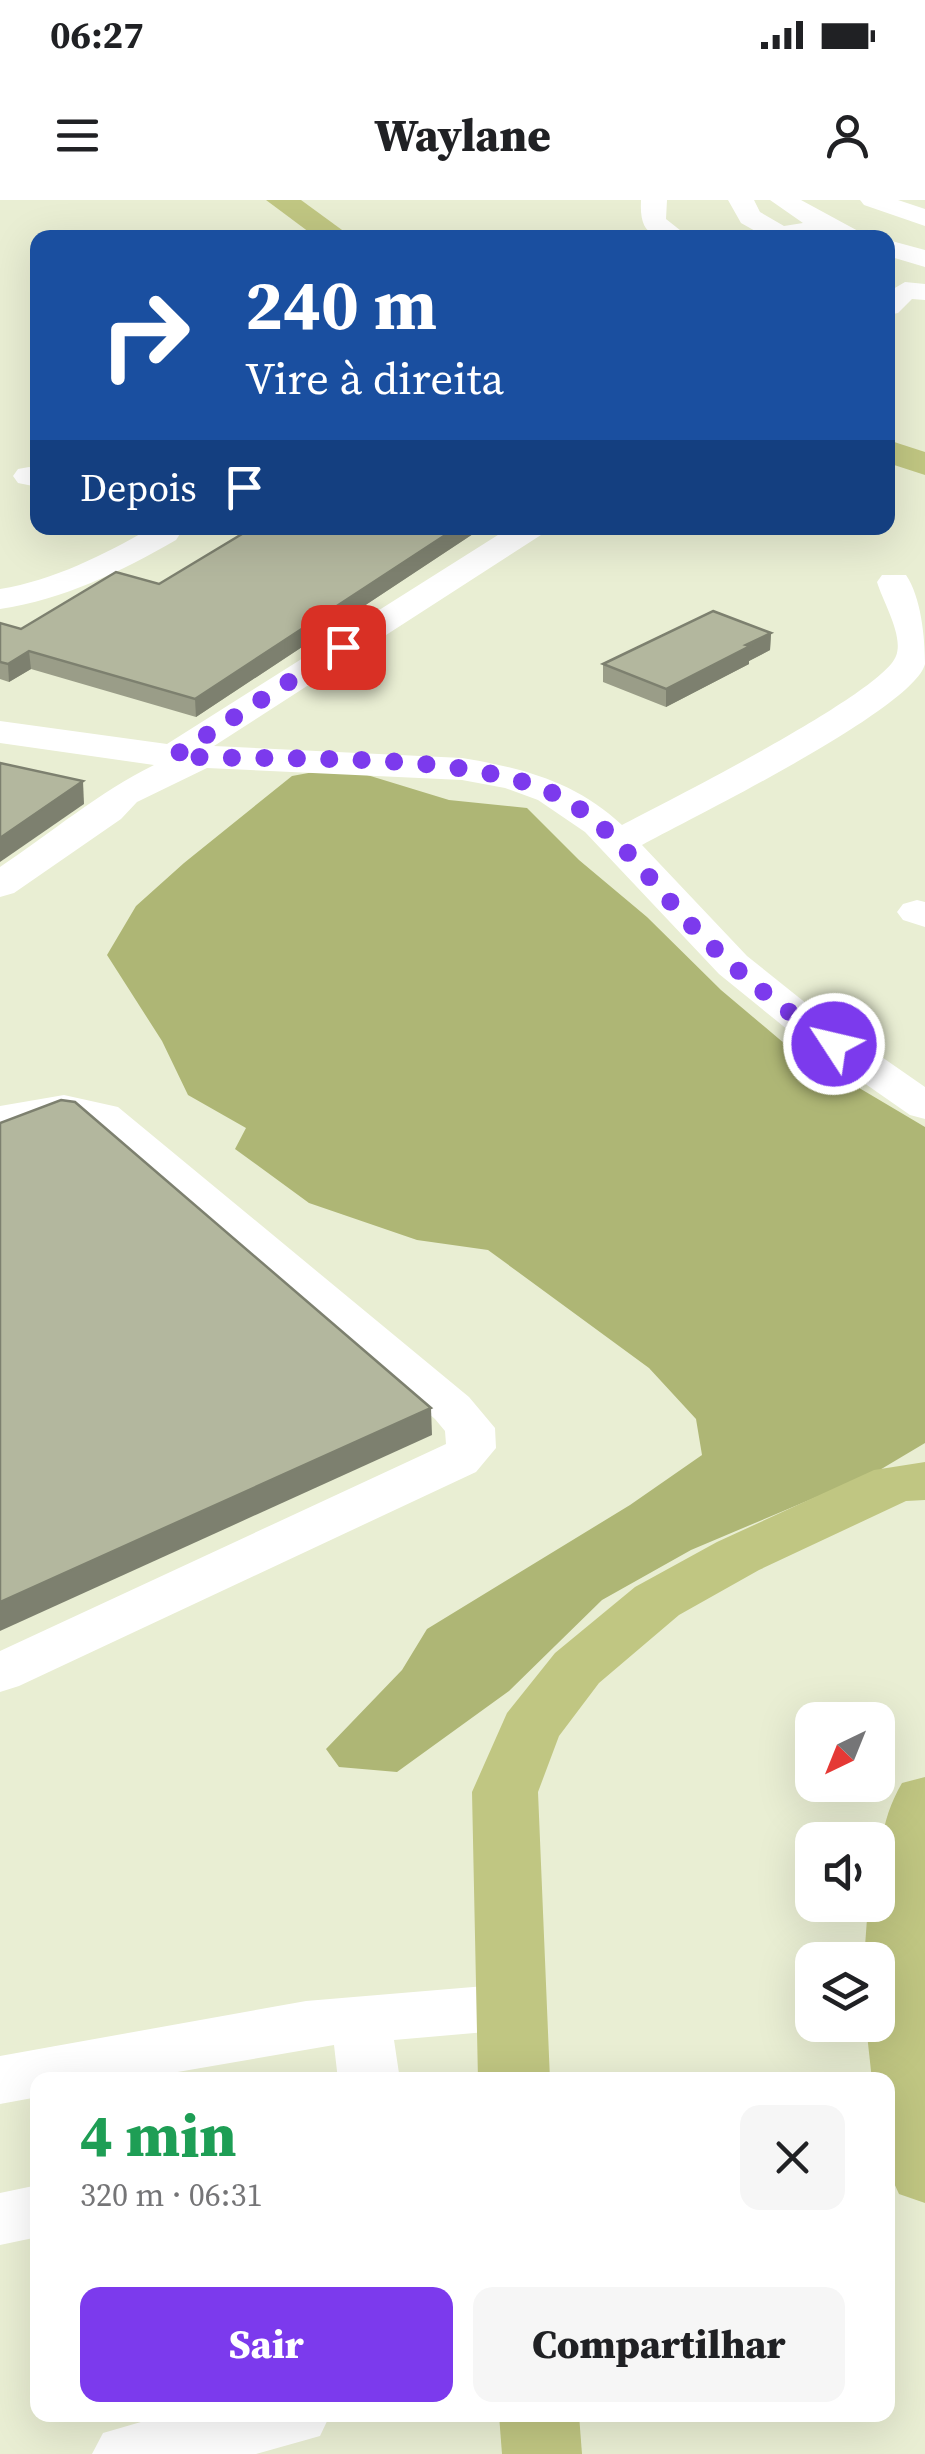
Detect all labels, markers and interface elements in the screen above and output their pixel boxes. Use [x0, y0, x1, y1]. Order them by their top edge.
text: 06:27 [50, 9, 144, 61]
text: Waylane [374, 104, 551, 166]
icon: menu [50, 108, 105, 163]
icon: person [820, 108, 875, 163]
text: 240 m [245, 256, 437, 352]
icon: right [80, 270, 210, 400]
text: Vire à direita [245, 347, 504, 409]
icon: arrive [217, 460, 272, 515]
text: Depois [80, 462, 197, 514]
pin [301, 605, 386, 690]
icon: arrive [316, 620, 371, 675]
position arrow [782, 992, 886, 1096]
north arrow [795, 1702, 895, 1802]
map controls [795, 1702, 895, 2042]
button: sound [795, 1822, 895, 1922]
button: layers [795, 1942, 895, 2042]
text: 4 min [80, 2094, 236, 2176]
button: close [740, 2105, 845, 2210]
text: 320 m · 06:31 [80, 2173, 262, 2217]
button: Sair [80, 2287, 453, 2402]
button: Compartilhar [473, 2287, 845, 2402]

